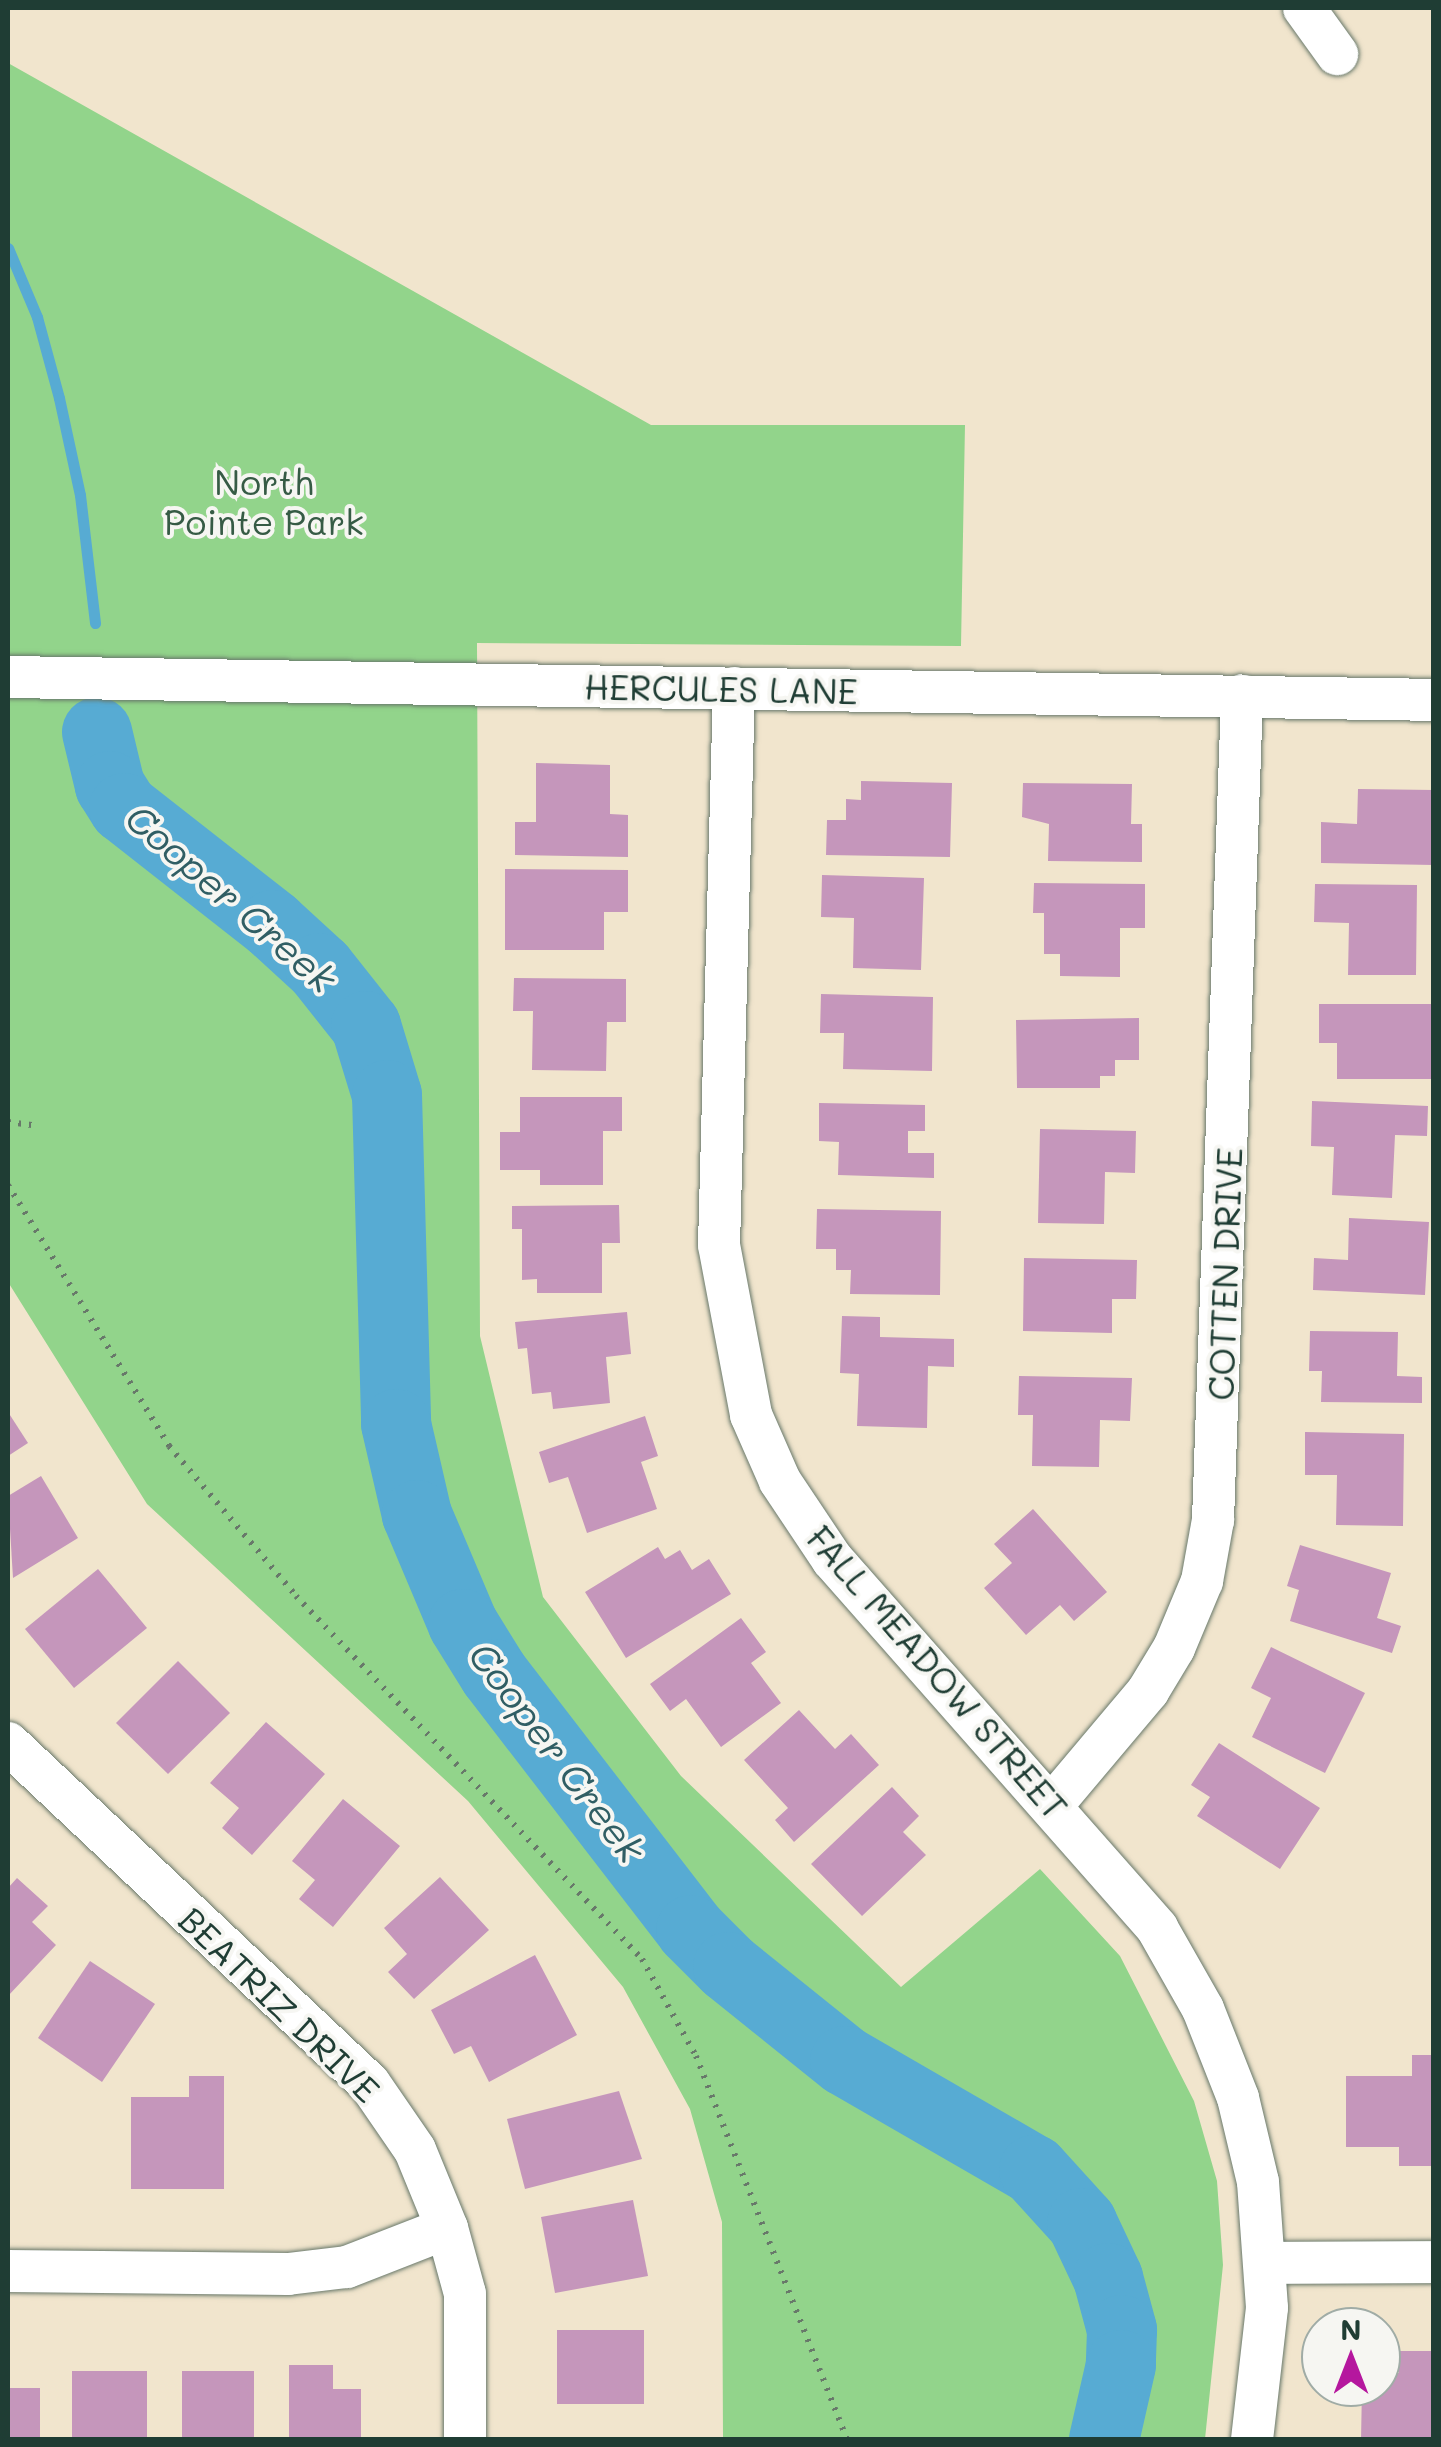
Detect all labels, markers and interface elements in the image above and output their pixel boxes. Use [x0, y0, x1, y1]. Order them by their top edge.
park label: North Pointe Park [164, 460, 364, 542]
street label: HERCULES LANE [584, 665, 858, 711]
water label: Cooper Creek [116, 794, 346, 1002]
street label: COTTEN DRIVE [1199, 1147, 1249, 1401]
street label: FALL MEADOW STREET [799, 1517, 1077, 1827]
water label: Cooper Creek [459, 1633, 655, 1871]
street label: BEATRIZ DRIVE [171, 1898, 389, 2110]
north arrow [1301, 2307, 1401, 2407]
text: N [1340, 2311, 1362, 2347]

